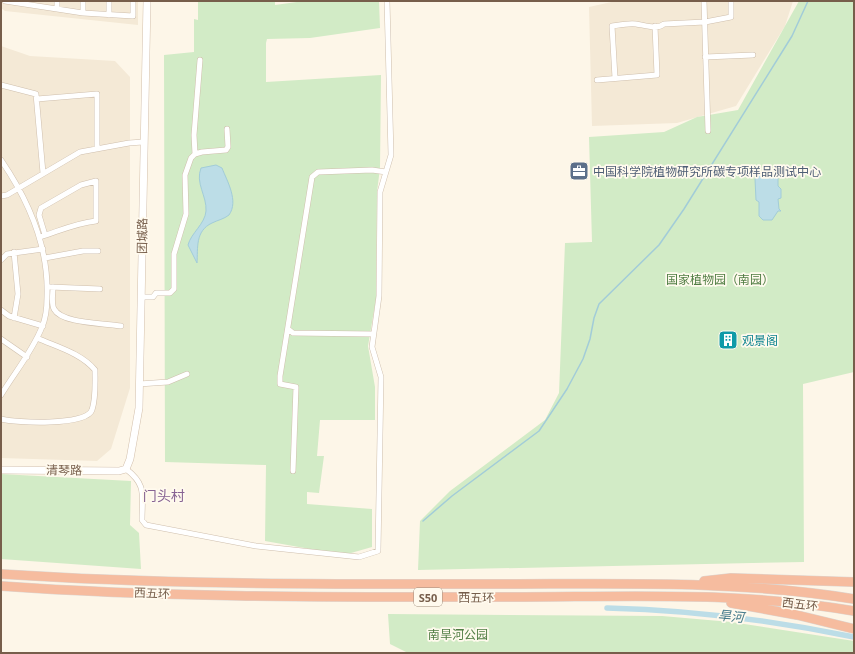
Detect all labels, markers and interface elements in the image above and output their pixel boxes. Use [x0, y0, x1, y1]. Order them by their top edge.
office icon: 中国科学院植物研究所碳专项样品测试中心 [568, 160, 590, 182]
place label: 中国科学院植物研究所碳专项样品测试中心 [593, 163, 821, 180]
street label: 团城路 [133, 218, 151, 254]
park label: 国家植物园（南园） [666, 271, 774, 288]
building icon: 观景阁 [717, 329, 739, 351]
place label: 观景阁 [742, 332, 778, 349]
street label: 清琴路 [46, 461, 82, 479]
district label: 门头村 [143, 486, 185, 505]
street label: 西五环 [134, 584, 170, 602]
road number: S50 [414, 588, 442, 606]
street label: 西五环 [458, 589, 494, 606]
street label: 西五环 [781, 593, 819, 615]
water label: 旱河 [717, 606, 748, 626]
park label: 南旱河公园 [428, 626, 488, 643]

